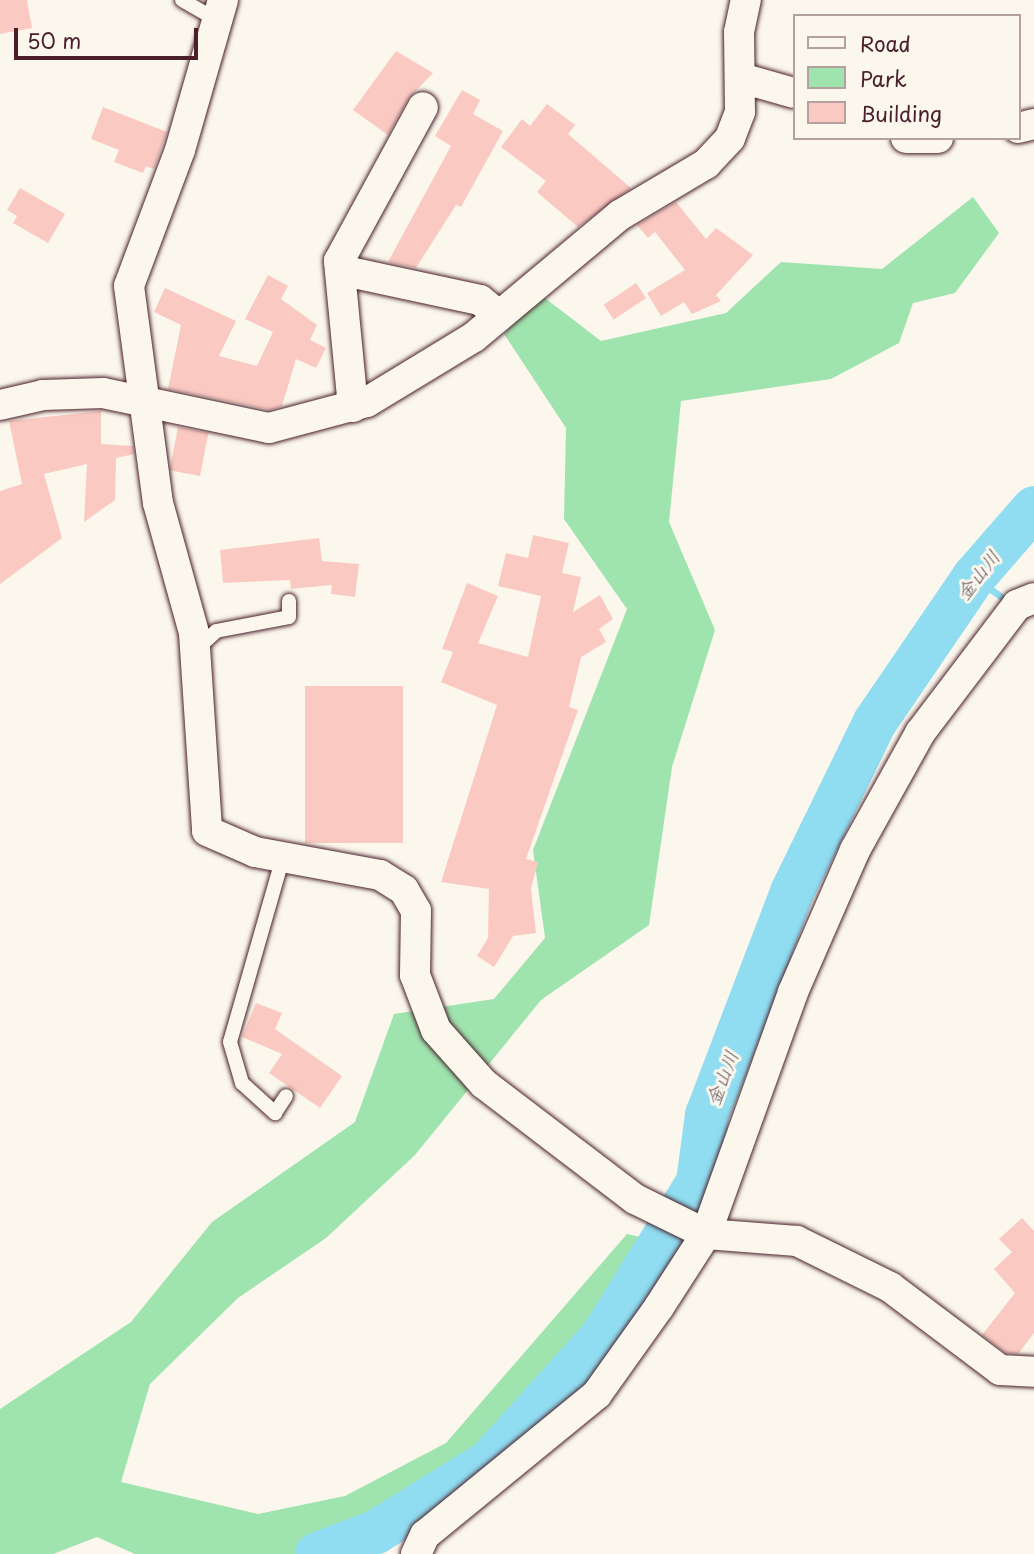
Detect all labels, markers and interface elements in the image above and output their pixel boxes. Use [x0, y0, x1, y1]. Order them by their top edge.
scale bar [18, 14, 201, 58]
legend [792, 14, 1020, 140]
text: 50 m [27, 24, 81, 56]
text: Road [860, 27, 911, 59]
text: Park [860, 62, 907, 94]
text: Building [860, 97, 942, 129]
water label: 金山川 [951, 546, 1005, 604]
water label: 金山川 [701, 1047, 743, 1109]

